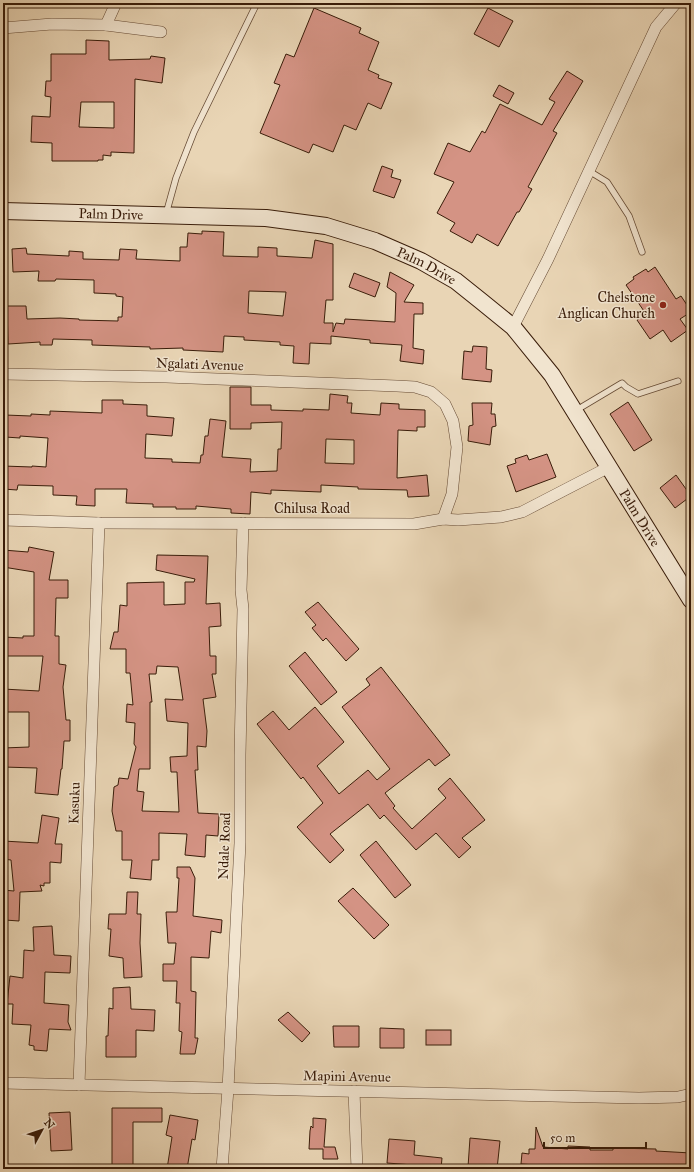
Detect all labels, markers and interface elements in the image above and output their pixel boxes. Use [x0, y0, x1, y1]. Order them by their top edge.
street label: Palm Drive [78, 205, 144, 224]
street label: Palm Drive [394, 244, 459, 288]
place label: Chelstone Anglican Church [557, 289, 655, 322]
marker: Chelstone Anglican Church [658, 300, 668, 310]
street label: Ngalati Avenue [156, 354, 244, 375]
street label: Palm Drive [615, 486, 664, 550]
street label: Chilusa Road [274, 500, 350, 517]
street label: Kasuku [65, 781, 84, 824]
street label: Ndale Road [215, 812, 234, 880]
street label: Mapini Avenue [303, 1067, 391, 1086]
north arrow [22, 1110, 62, 1150]
text: N [41, 1116, 58, 1132]
scale bar [544, 1124, 646, 1150]
text: 50 m [550, 1131, 575, 1145]

